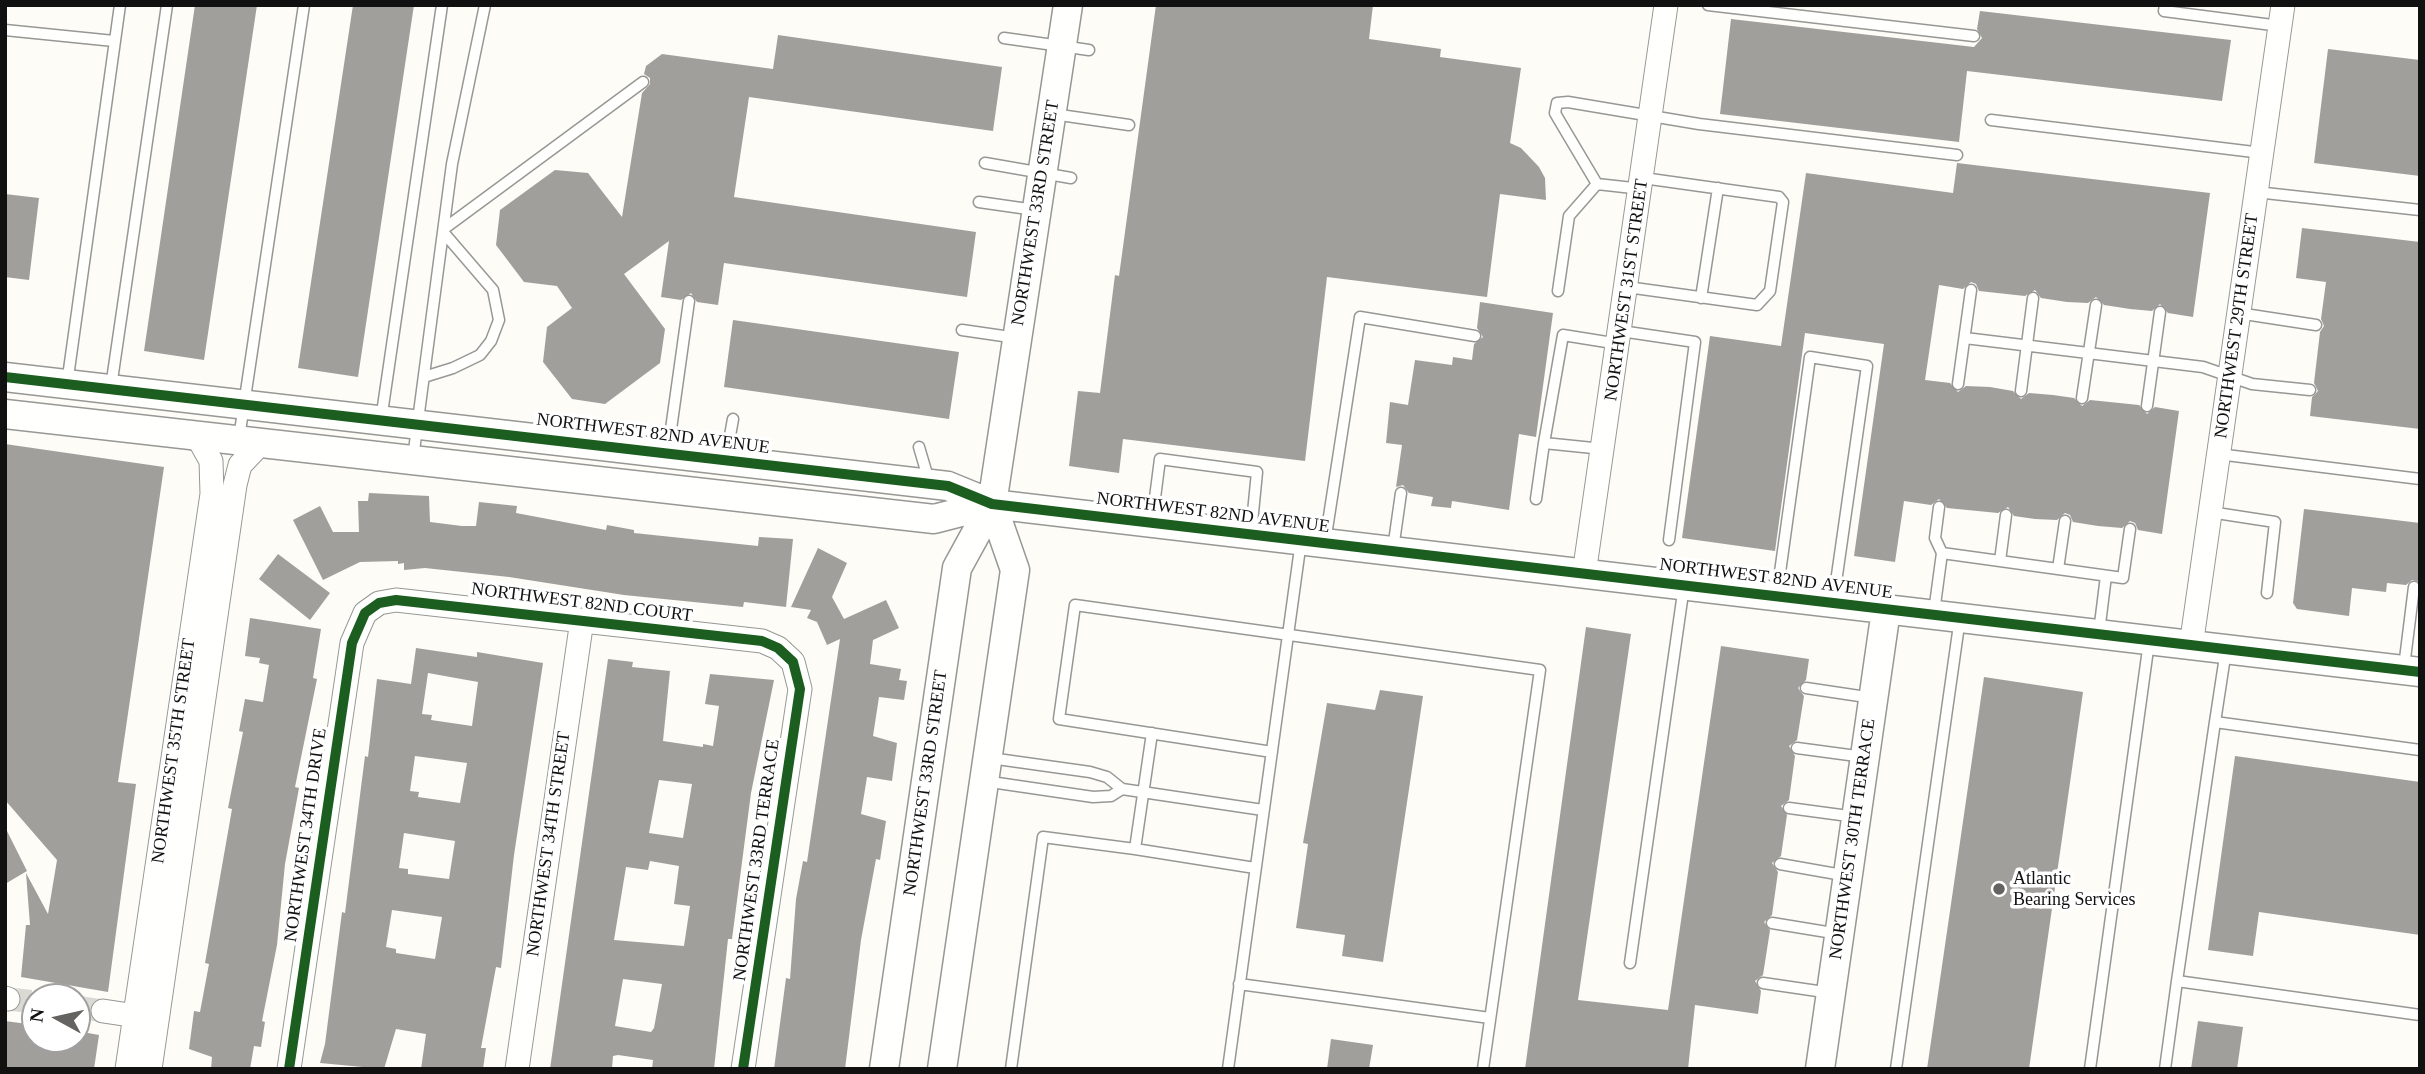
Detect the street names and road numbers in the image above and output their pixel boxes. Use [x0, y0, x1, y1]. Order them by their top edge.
street label: NORTHWEST 33RD STREET [1008, 99, 1064, 327]
street label: NORTHWEST 31ST STREET [1601, 178, 1653, 402]
street label: NORTHWEST 29TH STREET [2211, 212, 2263, 440]
street label: NORTHWEST 82ND AVENUE [535, 409, 771, 459]
street label: NORTHWEST 82ND AVENUE [1095, 488, 1331, 538]
street label: NORTHWEST 82ND AVENUE [1658, 554, 1894, 604]
street label: NORTHWEST 82ND COURT [470, 579, 694, 627]
street label: NORTHWEST 35TH STREET [148, 637, 200, 865]
street label: NORTHWEST 33RD STREET [899, 669, 953, 897]
street label: NORTHWEST 30TH TERRACE [1825, 717, 1881, 961]
street label: NORTHWEST 34TH DRIVE [280, 727, 332, 943]
street label: NORTHWEST 34TH STREET [523, 730, 575, 958]
street label: NORTHWEST 33RD TERRACE [729, 738, 785, 982]

